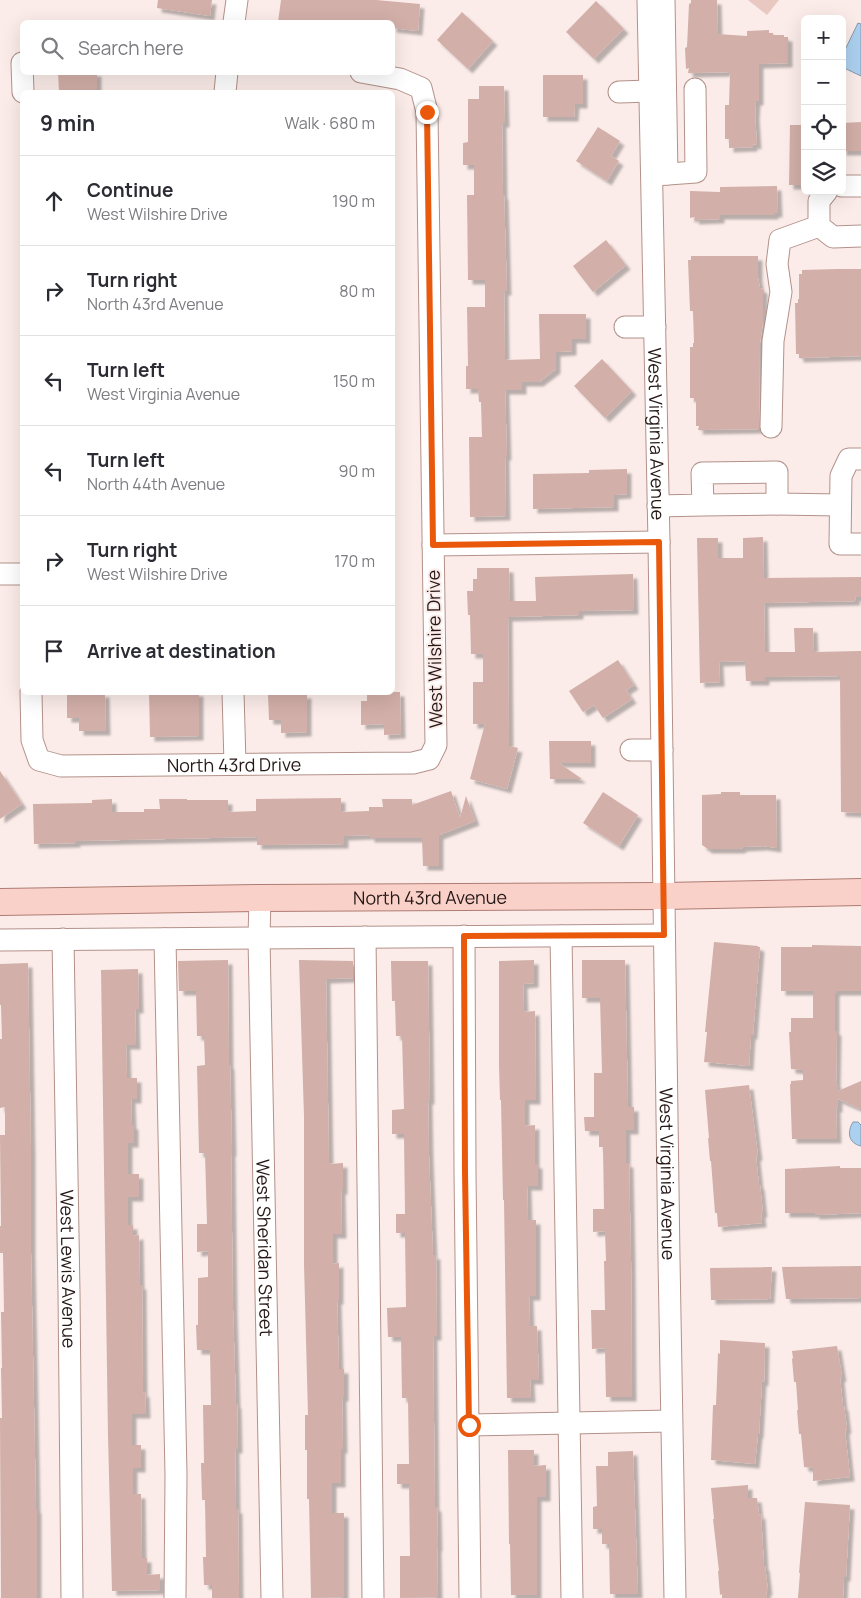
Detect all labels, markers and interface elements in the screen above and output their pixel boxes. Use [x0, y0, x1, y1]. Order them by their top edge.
map controls [801, 15, 846, 195]
button: + [801, 15, 846, 60]
search box [20, 20, 395, 75]
icon: search [38, 34, 66, 62]
text: Search here [78, 35, 184, 61]
button: − [801, 60, 846, 105]
route end [416, 101, 439, 124]
button: locate [801, 105, 846, 150]
text: 9 min [40, 109, 95, 137]
text: Walk · 680 m [284, 112, 375, 134]
button: layers [801, 150, 846, 195]
text: Continue [87, 177, 173, 203]
icon: ahead [40, 187, 68, 215]
text: 190 m [332, 190, 375, 212]
text: West Wilshire Drive [87, 203, 228, 225]
text: Turn right [87, 267, 177, 293]
icon: right [40, 277, 68, 305]
text: 80 m [339, 280, 375, 302]
text: North 43rd Avenue [87, 293, 224, 315]
street label: West Virginia Avenue [643, 347, 671, 520]
text: Turn left [87, 357, 165, 383]
icon: left [40, 367, 68, 395]
text: 150 m [333, 370, 375, 392]
text: West Virginia Avenue [87, 383, 240, 405]
text: Turn left [87, 447, 165, 473]
icon: left [40, 457, 68, 485]
text: 90 m [339, 460, 375, 482]
text: North 44th Avenue [87, 473, 225, 495]
text: Turn right [87, 537, 177, 563]
icon: right [40, 547, 68, 575]
text: 170 m [334, 550, 375, 572]
text: West Wilshire Drive [87, 563, 228, 585]
street label: West Wilshire Drive [421, 570, 447, 728]
icon: arrive [40, 637, 68, 665]
text: Arrive at destination [87, 638, 276, 664]
street label: North 43rd Drive [167, 752, 301, 777]
street label: North 43rd Avenue [353, 885, 507, 910]
street label: West Virginia Avenue [655, 1087, 681, 1260]
street label: West Sheridan Street [251, 1159, 279, 1337]
street label: West Lewis Avenue [55, 1189, 82, 1348]
route start [458, 1414, 481, 1437]

